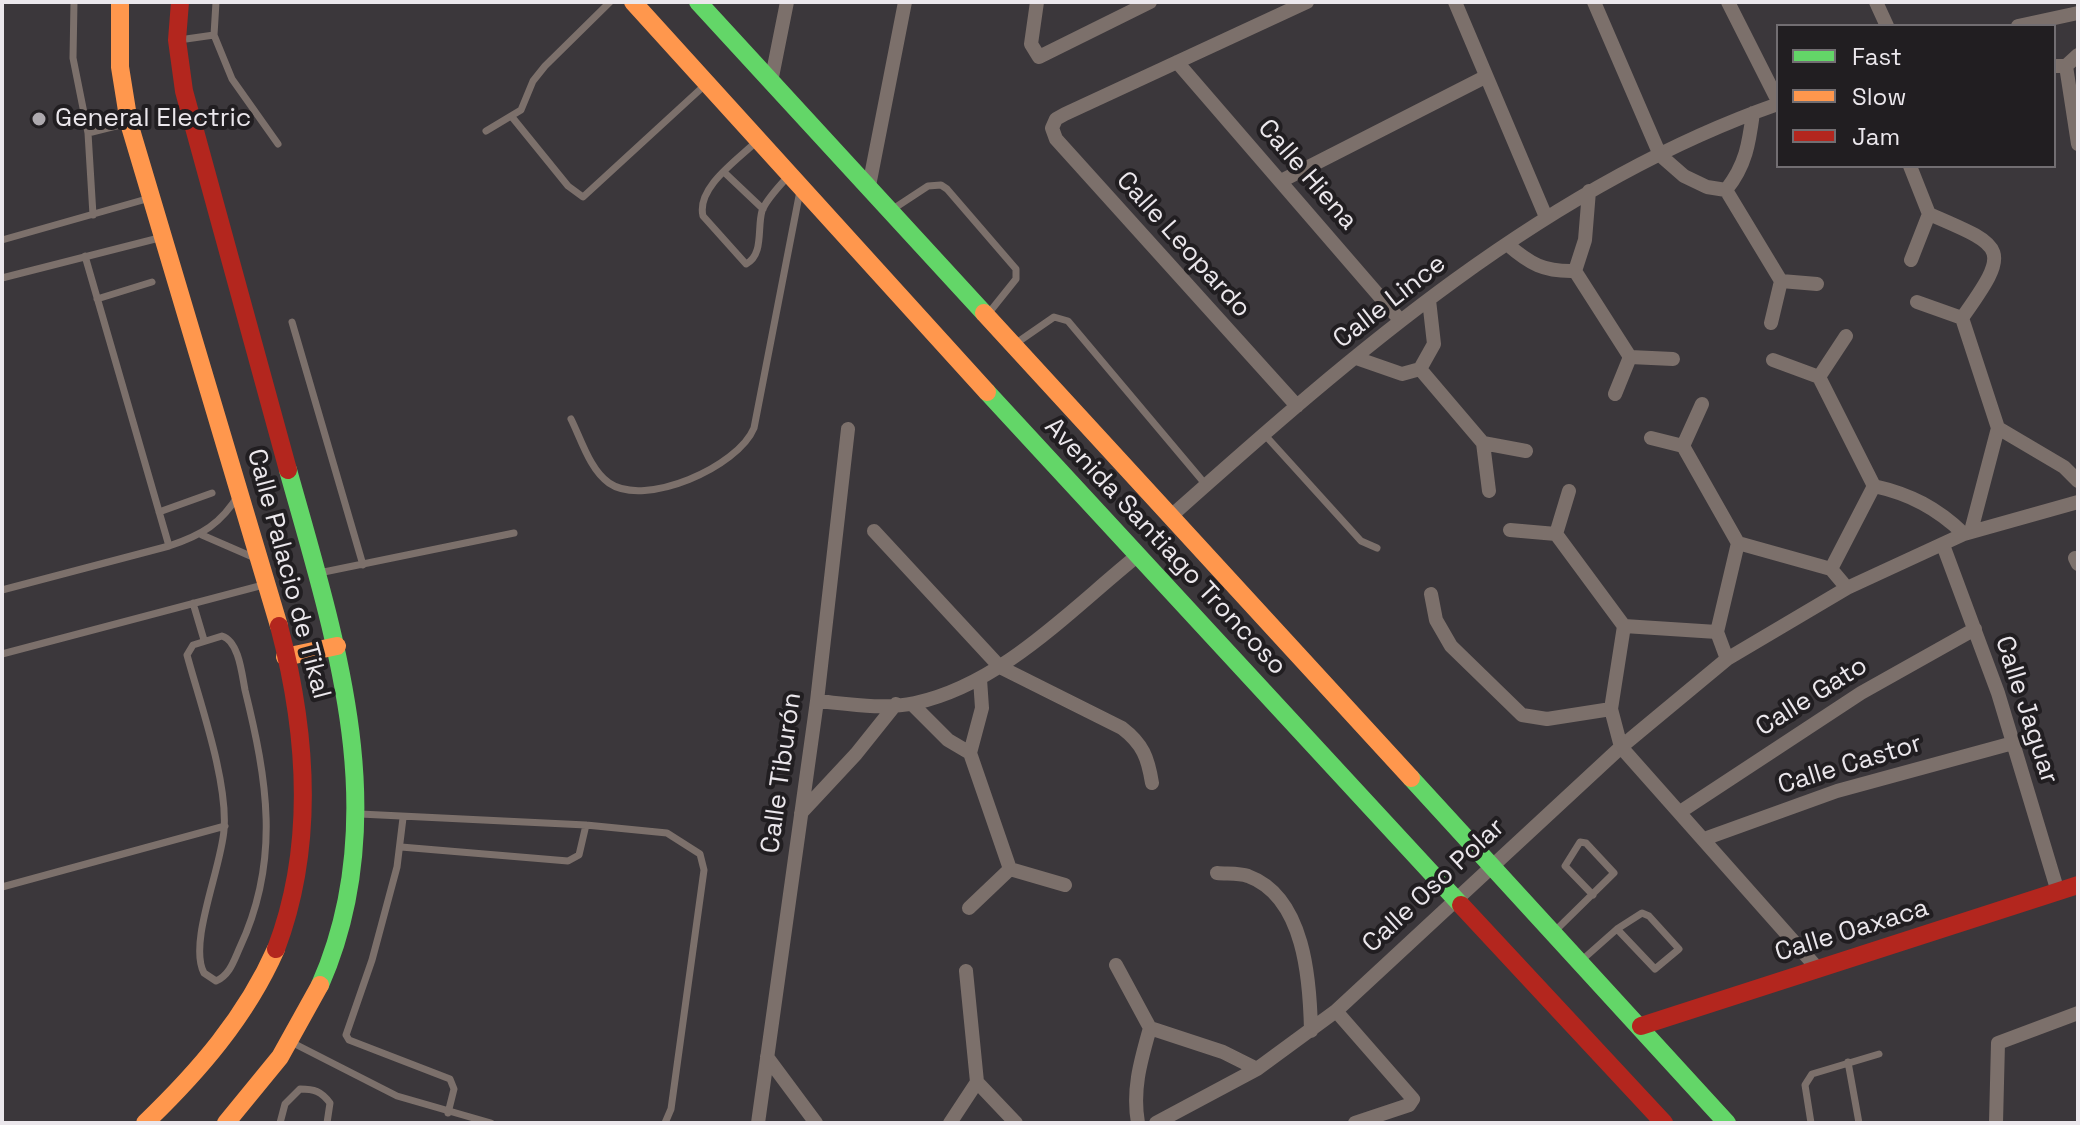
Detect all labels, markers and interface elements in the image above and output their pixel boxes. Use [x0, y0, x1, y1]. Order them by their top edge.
legend [1776, 24, 2056, 168]
text: Fast [1852, 41, 1902, 72]
text: Slow [1852, 81, 1906, 112]
place label: General Electric [55, 103, 251, 135]
marker: General Electric [30, 110, 48, 128]
street label: Calle Hiena [1251, 113, 1363, 237]
text: Jam [1852, 121, 1900, 152]
street label: Calle Leopardo [1109, 166, 1257, 324]
street label: Calle Lince [1328, 248, 1452, 356]
street label: Avenida Santiago Troncoso [1038, 412, 1292, 682]
street label: Calle Palacio de Tikal [240, 446, 336, 702]
street label: Calle Jaguar [1987, 632, 2065, 788]
street label: Calle Gato [1751, 651, 1873, 743]
street label: Calle Tiburón [755, 691, 809, 855]
street label: Calle Castor [1774, 728, 1926, 802]
street label: Calle Oso Polar [1357, 812, 1511, 960]
street label: Calle Oaxaca [1771, 893, 1933, 969]

